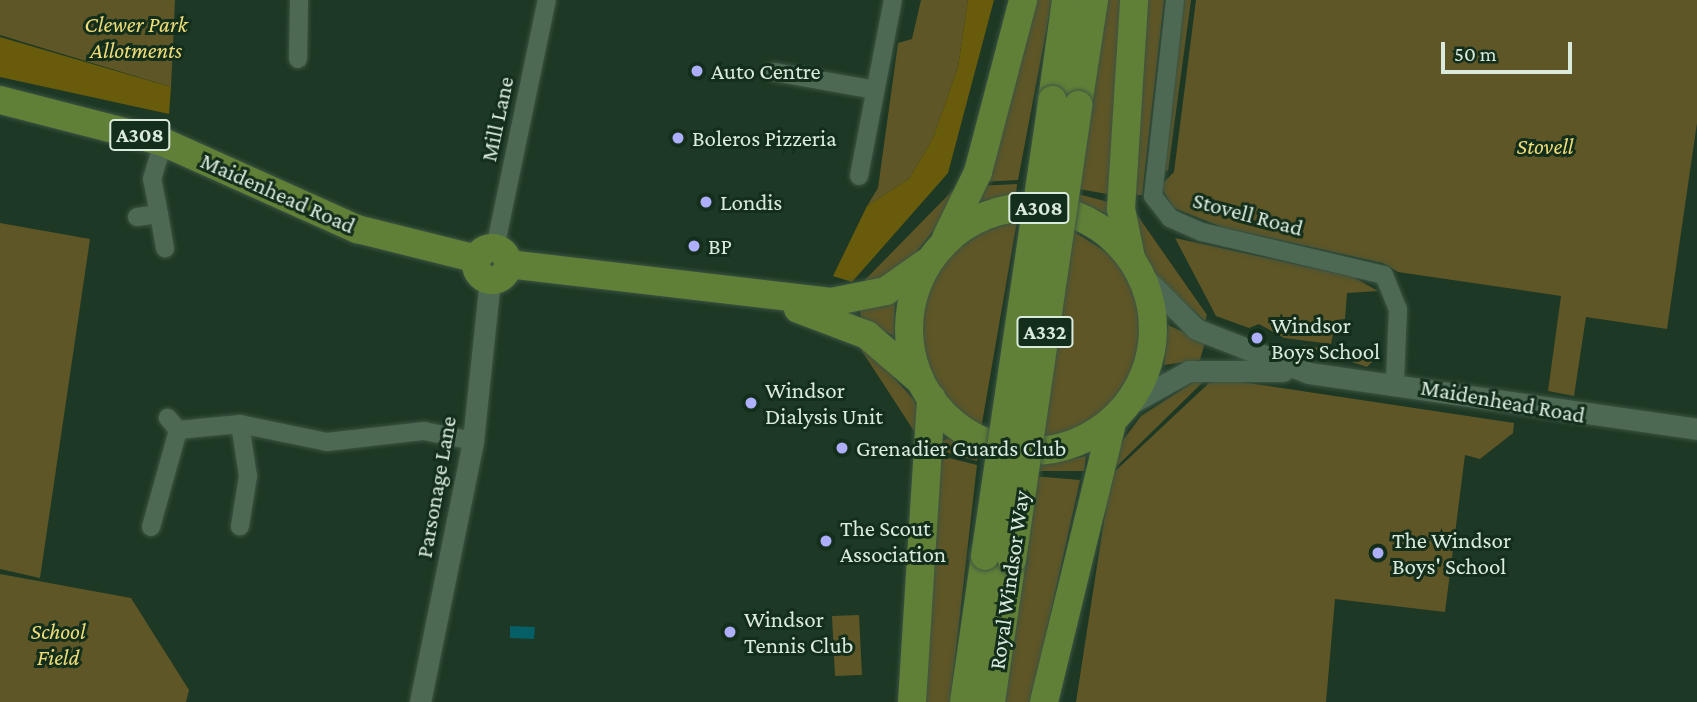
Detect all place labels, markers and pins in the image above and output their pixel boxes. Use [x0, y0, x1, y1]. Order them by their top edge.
place label: Auto Centre [711, 57, 821, 85]
marker: Auto Centre [689, 63, 705, 79]
place label: Boleros Pizzeria [692, 124, 837, 152]
marker: Boleros Pizzeria [670, 130, 686, 146]
place label: Londis [720, 188, 782, 216]
marker: Londis [698, 194, 714, 210]
place label: BP [708, 232, 732, 260]
marker: BP [686, 238, 702, 254]
place label: Windsor Boys School [1271, 311, 1380, 365]
marker: Windsor Boys School [1249, 330, 1265, 346]
place label: Windsor Dialysis Unit [765, 376, 883, 430]
marker: Windsor Dialysis Unit [743, 395, 759, 411]
place label: Grenadier Guards Club [856, 434, 1066, 462]
marker: Grenadier Guards Club [834, 440, 850, 456]
place label: The Scout Association [840, 514, 946, 568]
place label: The Windsor Boys' School [1392, 526, 1511, 580]
marker: The Scout Association [818, 533, 834, 549]
marker: The Windsor Boys' School [1370, 545, 1386, 561]
place label: Windsor Tennis Club [744, 605, 853, 659]
marker: Windsor Tennis Club [722, 624, 738, 640]

